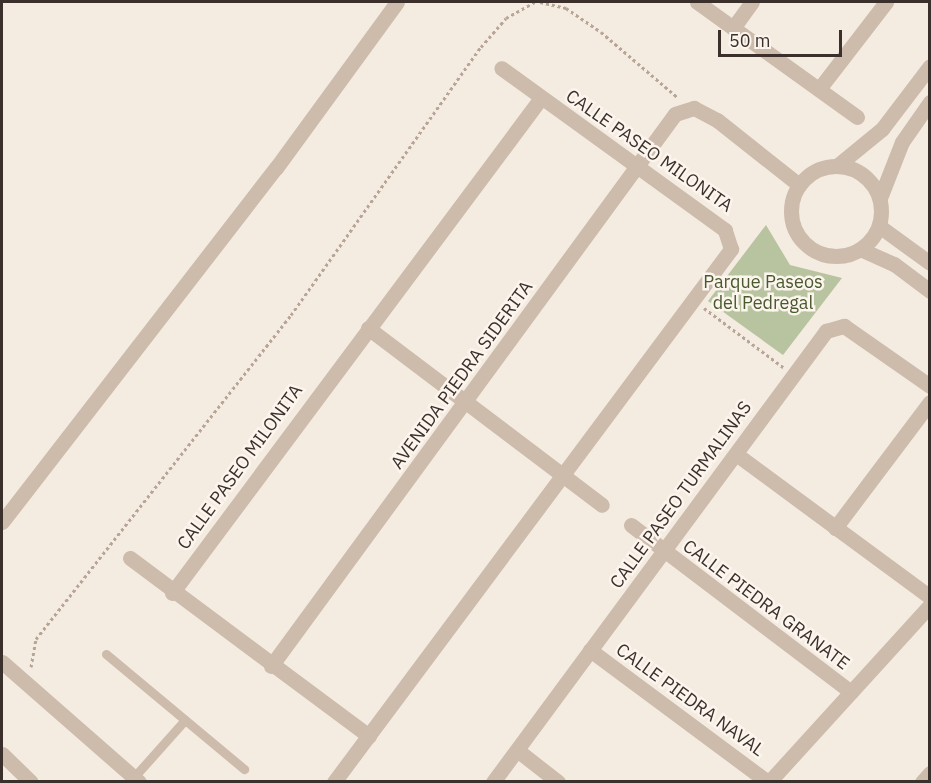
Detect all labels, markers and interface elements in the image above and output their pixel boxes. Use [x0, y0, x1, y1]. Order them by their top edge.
scale bar [721, 18, 846, 56]
text: 50 m [729, 29, 771, 52]
street label: CALLE PASEO MILONITA [561, 85, 737, 217]
park label: Parque Paseos del Pedregal [703, 272, 823, 314]
street label: AVENIDA PIEDRA SIDERITA [386, 277, 538, 473]
street label: CALLE PASEO MILONITA [173, 380, 307, 554]
street label: CALLE PASEO TURMALINAS [606, 397, 756, 593]
street label: CALLE PIEDRA GRANATE [678, 535, 854, 675]
street label: CALLE PIEDRA NAVAL [612, 639, 768, 761]

